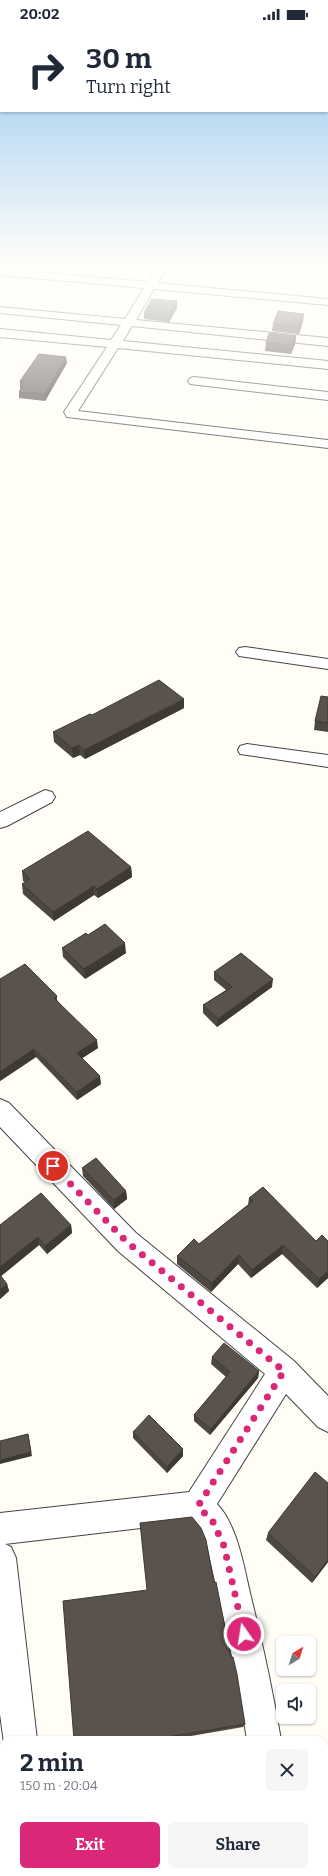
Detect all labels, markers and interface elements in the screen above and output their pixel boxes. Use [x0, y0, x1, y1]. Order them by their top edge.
text: 20:02 [20, 5, 59, 23]
text: 30 m [86, 42, 152, 75]
icon: right [20, 44, 72, 96]
text: Turn right [86, 76, 171, 98]
pin [36, 1149, 70, 1183]
icon: arrive [42, 1155, 64, 1177]
position arrow [223, 1613, 265, 1655]
north arrow [276, 1636, 316, 1676]
map controls [276, 1636, 316, 1724]
button: sound [276, 1684, 316, 1724]
text: 2 min [20, 1749, 84, 1777]
button: close [266, 1749, 308, 1791]
text: 150 m · 20:04 [20, 1778, 98, 1793]
button: Exit [20, 1822, 160, 1868]
button: Share [168, 1822, 308, 1868]

